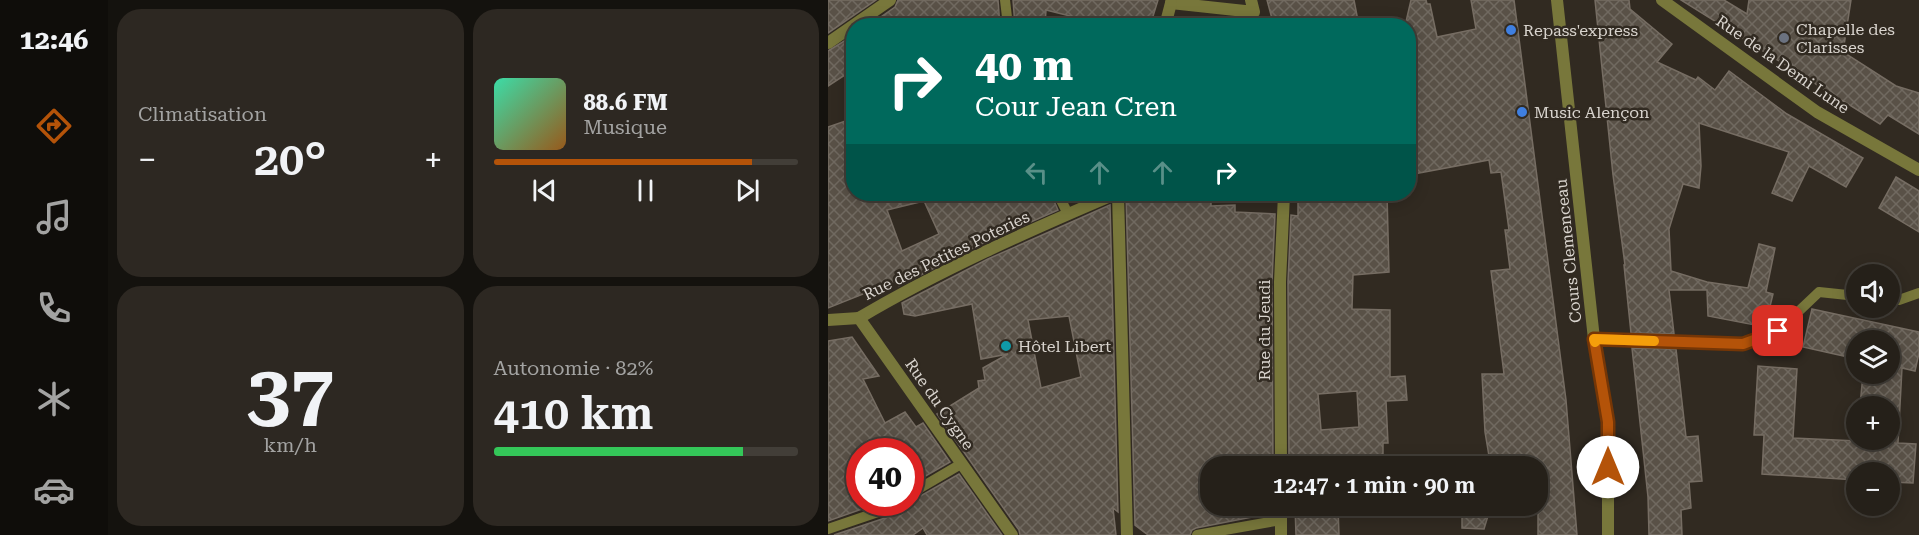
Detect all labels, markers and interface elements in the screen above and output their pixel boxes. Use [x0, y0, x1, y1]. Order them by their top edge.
street label: Rue de la Demi Lune [1712, 11, 1853, 118]
place label: Chapelle des Clarisses [1796, 20, 1895, 57]
place label: Repass'express [1523, 21, 1638, 40]
marker: Repass'express [1504, 23, 1518, 37]
text: 12:46 [20, 24, 88, 56]
marker: Chapelle des Clarisses [1777, 31, 1791, 45]
text: 40 m [975, 41, 1073, 90]
icon: right [876, 42, 954, 120]
text: 88.6 FM [584, 90, 668, 115]
text: Cour Jean Cren [975, 91, 1177, 123]
text: Climatisation [138, 102, 267, 126]
place label: Music Alençon [1534, 103, 1649, 122]
icon: directions [33, 105, 75, 147]
marker: Music Alençon [1515, 105, 1529, 119]
text: Musique [584, 115, 667, 139]
text: 20° [254, 133, 327, 186]
text: − [138, 140, 156, 179]
text: + [424, 140, 442, 179]
icon: left [1020, 156, 1053, 189]
icon: ahead [1083, 156, 1116, 189]
icon: ahead [1146, 156, 1179, 189]
icon: right [1209, 156, 1242, 189]
icon: previous [528, 174, 561, 207]
icon: pause [629, 174, 662, 207]
icon: next [731, 174, 764, 207]
street label: Cours Clemenceau [1551, 178, 1586, 324]
icon: music [33, 196, 75, 238]
street label: Rue des Petites Poteries [860, 207, 1033, 304]
map controls [1846, 264, 1900, 516]
button: sound [1846, 264, 1900, 318]
street label: Rue du Jeudi [1255, 280, 1274, 380]
icon: phone [33, 287, 75, 329]
pin [1752, 305, 1803, 356]
icon: arrive [1761, 314, 1794, 347]
button: layers [1846, 330, 1900, 384]
place label: Hôtel Libert [1018, 337, 1111, 356]
marker: Hôtel Libert [999, 339, 1013, 353]
text: 37 [247, 348, 334, 439]
street label: Rue du Cygne [901, 355, 978, 454]
text: Autonomie · 82% [494, 356, 653, 380]
icon: climate [33, 378, 75, 420]
text: 410 km [494, 387, 653, 440]
button: + [1846, 396, 1900, 450]
text: km/h [263, 433, 317, 457]
position arrow [1576, 435, 1640, 499]
speed limit sign: 40 [846, 438, 924, 516]
button: − [1846, 462, 1900, 516]
icon: car [33, 469, 75, 511]
text: 12:47 · 1 min · 90 m [1273, 473, 1475, 498]

